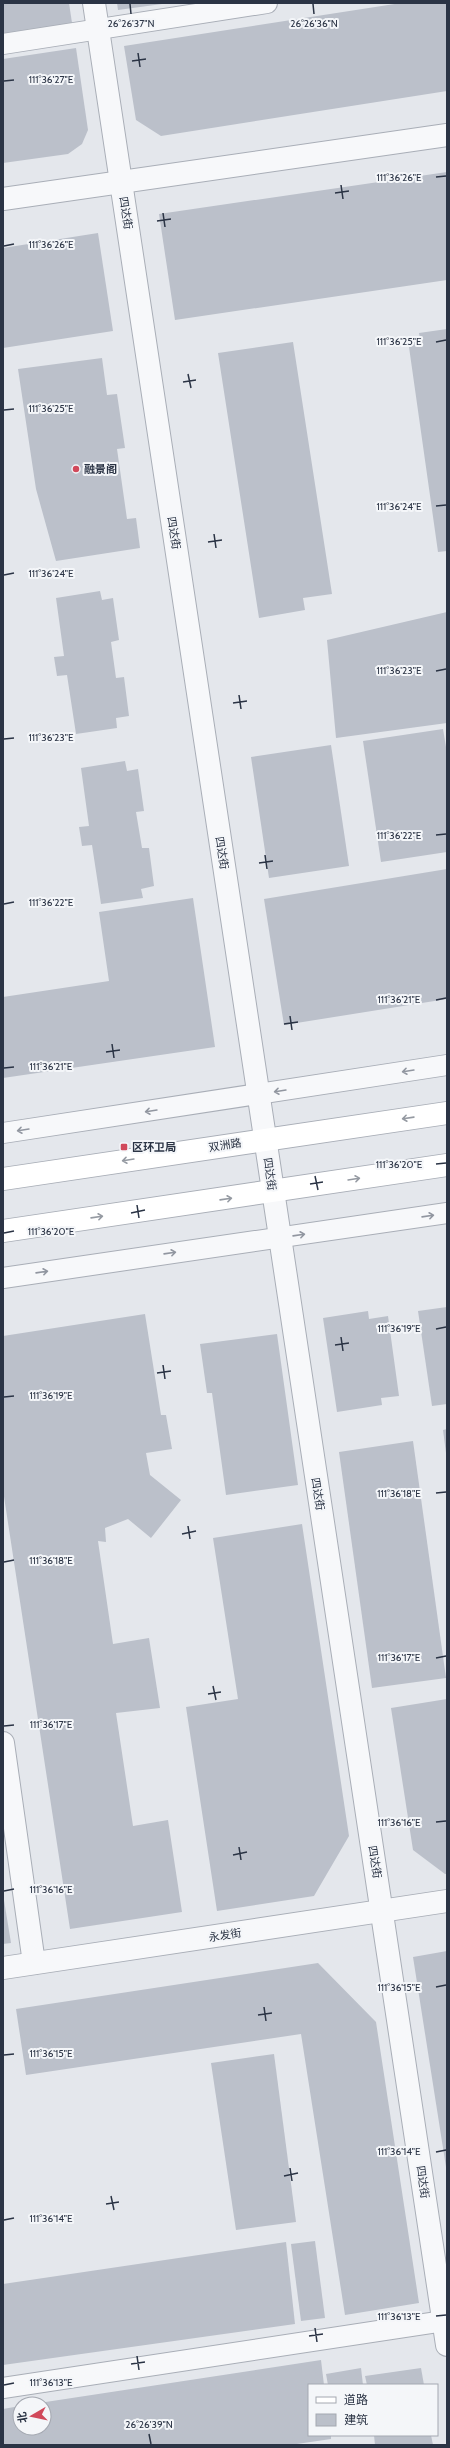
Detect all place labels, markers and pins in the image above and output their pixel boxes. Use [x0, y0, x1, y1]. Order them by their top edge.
place label: 融景阁 [84, 462, 117, 476]
marker: 融景阁 [71, 464, 81, 474]
place label: 区环卫局 [132, 1140, 176, 1154]
marker: 区环卫局 [119, 1142, 129, 1152]

